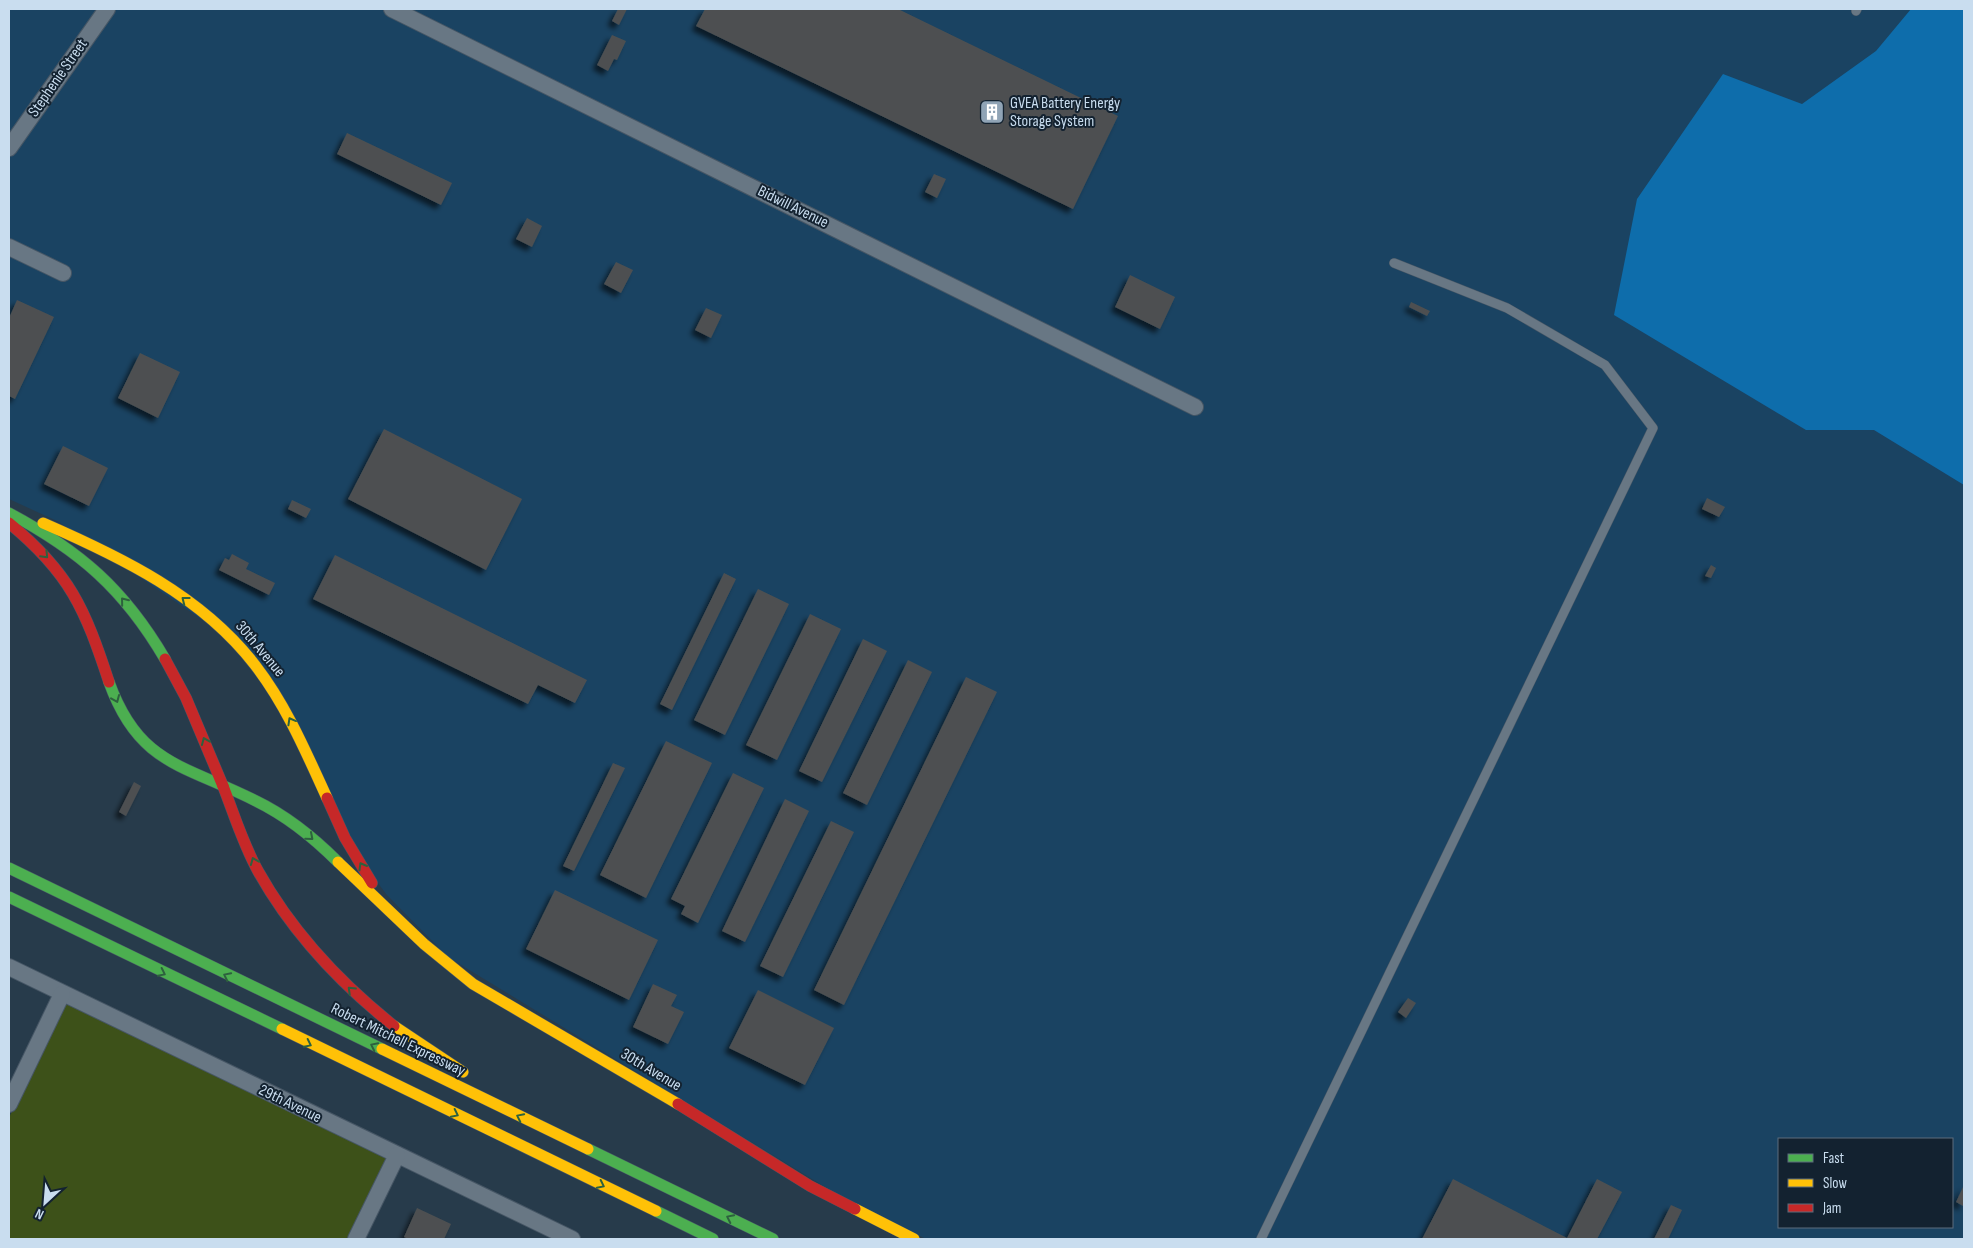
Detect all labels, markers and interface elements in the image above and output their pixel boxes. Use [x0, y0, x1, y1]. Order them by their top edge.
street label: Stephenie Street [24, 35, 92, 121]
place label: GVEA Battery Energy Storage System [1010, 94, 1120, 131]
building icon: GVEA Battery Energy Storage System [979, 99, 1005, 125]
street label: Bidwill Avenue [755, 182, 831, 232]
one-way arrow [39, 549, 48, 558]
one-way arrow [182, 597, 191, 605]
one-way arrow [122, 598, 130, 607]
street label: 30th Avenue [231, 617, 289, 681]
one-way arrow [110, 694, 120, 703]
one-way arrow [287, 717, 297, 726]
one-way arrow [201, 737, 212, 746]
one-way arrow [305, 831, 314, 840]
one-way arrow [249, 857, 260, 866]
one-way arrow [359, 863, 369, 872]
one-way arrow [157, 966, 166, 977]
one-way arrow [224, 972, 233, 982]
one-way arrow [348, 987, 357, 996]
street label: Robert Mitchell Expressway [328, 999, 468, 1081]
one-way arrow [303, 1037, 312, 1047]
one-way arrow [370, 1043, 379, 1053]
street label: 30th Avenue [617, 1045, 685, 1095]
street label: 29th Avenue [256, 1081, 324, 1127]
one-way arrow [450, 1108, 459, 1119]
one-way arrow [516, 1113, 525, 1123]
legend [1778, 1138, 1953, 1228]
text: Fast [1823, 1149, 1845, 1168]
text: Slow [1823, 1174, 1847, 1193]
north arrow [20, 1178, 70, 1228]
one-way arrow [596, 1179, 605, 1189]
text: Jam [1822, 1199, 1841, 1218]
text: N [32, 1205, 47, 1224]
one-way arrow [726, 1214, 735, 1224]

